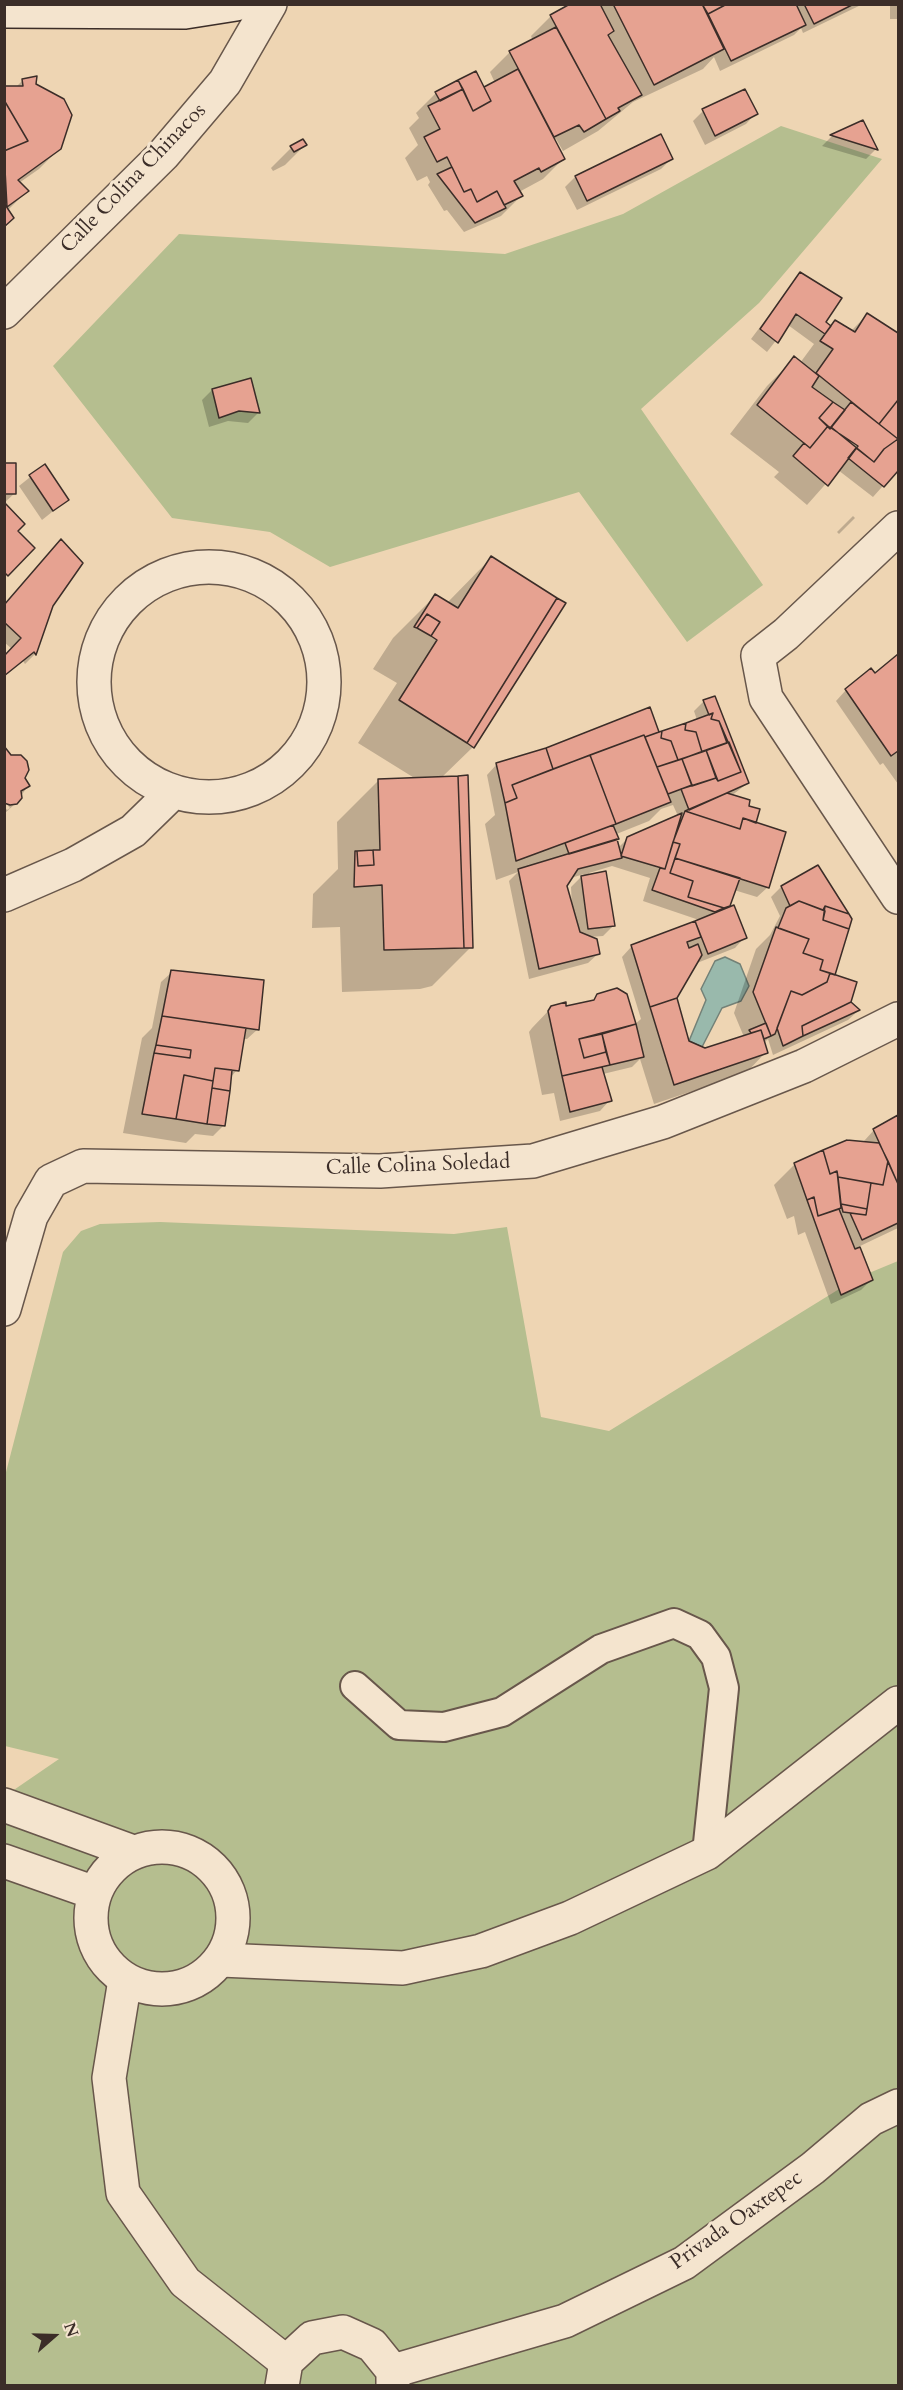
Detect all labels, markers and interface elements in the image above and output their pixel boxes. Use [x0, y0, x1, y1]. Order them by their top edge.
street label: Calle Colina Chinacos [56, 99, 212, 259]
street label: Calle Colina Soledad [325, 1150, 511, 1182]
street label: Privada Oaxtepec [666, 2166, 808, 2276]
north arrow [24, 2306, 84, 2366]
text: N [58, 2320, 84, 2340]

